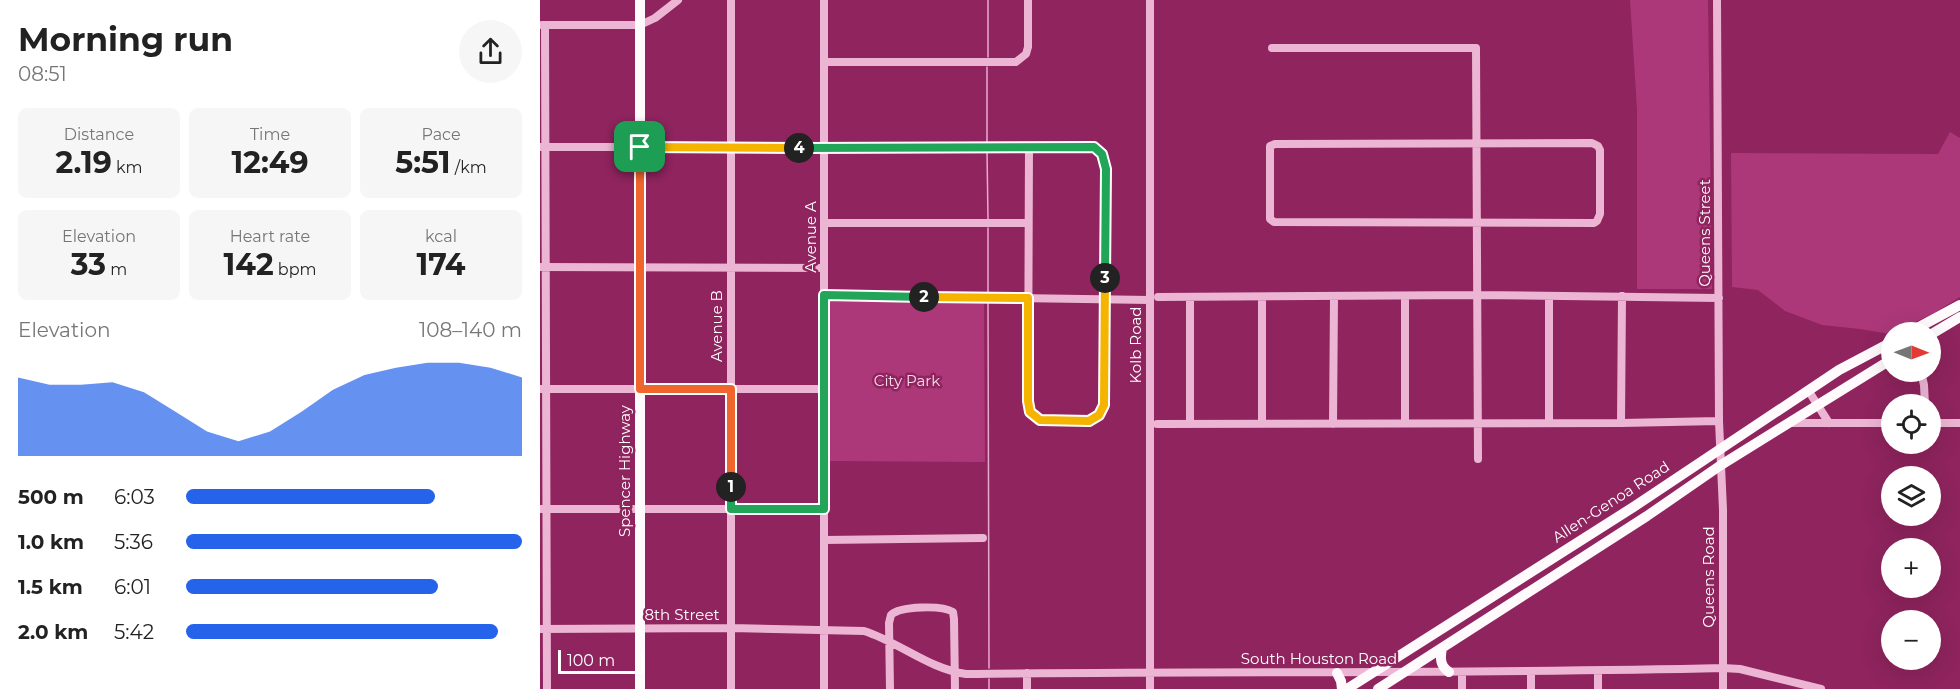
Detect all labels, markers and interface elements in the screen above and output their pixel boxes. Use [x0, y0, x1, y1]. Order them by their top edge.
text: Morning run [18, 19, 233, 59]
button: share [459, 20, 522, 83]
text: 08:51 [18, 62, 67, 86]
pin [614, 121, 665, 172]
text: Distance [64, 125, 134, 144]
text: Time [250, 125, 290, 144]
text: Pace [421, 125, 461, 144]
icon: arrive [623, 130, 656, 163]
pin: 4 [784, 133, 814, 163]
text: 4 [793, 138, 805, 157]
text: 2.19 [56, 144, 112, 181]
text: 12:49 [232, 144, 309, 181]
text: 5:51 [395, 144, 451, 181]
text: km [112, 158, 142, 177]
text: /km [451, 158, 487, 177]
street label: Queens Street [1695, 179, 1714, 287]
street label: Avenue A [801, 201, 820, 273]
text: Elevation [62, 227, 136, 246]
text: Heart rate [230, 227, 310, 246]
text: kcal [425, 227, 457, 246]
text: 33 [71, 246, 106, 283]
text: 142 [223, 246, 274, 283]
text: 174 [416, 246, 466, 283]
text: m [106, 260, 127, 279]
text: bpm [274, 260, 317, 279]
pin: 3 [1090, 263, 1120, 293]
text: 3 [1100, 268, 1110, 287]
pin: 2 [909, 282, 939, 312]
text: 2 [919, 287, 929, 306]
street label: Avenue B [707, 290, 726, 362]
street label: Kolb Road [1126, 306, 1145, 384]
text: Elevation [18, 318, 110, 342]
text: 108–140 m [419, 318, 522, 342]
north arrow [1881, 322, 1941, 382]
map controls [1881, 322, 1941, 670]
park label: City Park [874, 371, 940, 390]
button: locate [1881, 394, 1941, 454]
street label: Spencer Highway [615, 404, 634, 537]
street label: Allen-Genoa Road [1549, 457, 1673, 547]
button: layers [1881, 466, 1941, 526]
pin: 1 [716, 472, 746, 502]
text: 1 [728, 477, 734, 496]
text: 500 m [18, 485, 84, 509]
text: 6:03 [114, 485, 155, 509]
street label: Queens Road [1699, 526, 1718, 628]
text: 1.0 km [18, 530, 84, 554]
text: 5:36 [114, 530, 153, 554]
button: + [1881, 538, 1941, 598]
text: 1.5 km [18, 575, 83, 599]
text: 6:01 [114, 575, 151, 599]
street label: 8th Street [644, 605, 720, 624]
button: − [1881, 610, 1941, 670]
text: 2.0 km [18, 620, 88, 644]
text: 5:42 [114, 620, 154, 644]
scale bar [558, 647, 644, 674]
street label: South Houston Road [1241, 649, 1397, 668]
text: 100 m [567, 651, 615, 670]

